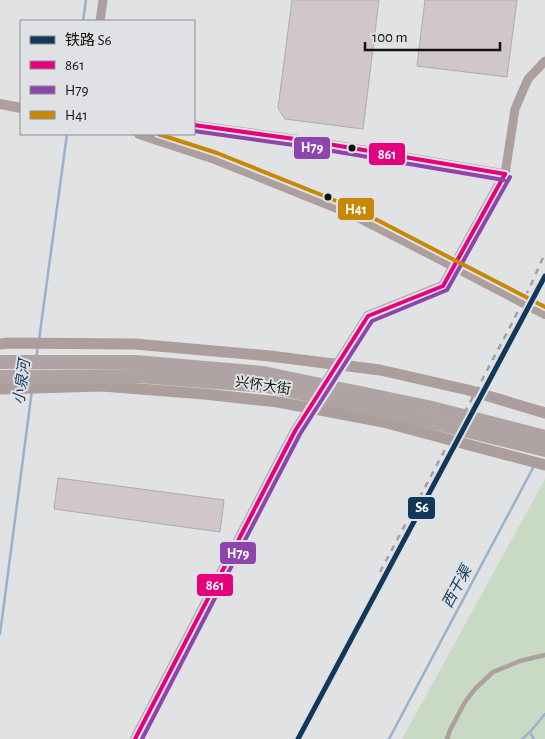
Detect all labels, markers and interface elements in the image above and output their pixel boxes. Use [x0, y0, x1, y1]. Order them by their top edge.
legend [20, 20, 195, 135]
scale bar [365, 20, 500, 52]
text: 100 m [372, 30, 407, 45]
text: 铁路 S6 [65, 32, 112, 48]
text: 861 [65, 58, 84, 73]
text: H79 [65, 83, 89, 98]
text: H41 [65, 108, 88, 123]
line badge: H79 [293, 136, 331, 160]
text: H79 [301, 141, 324, 155]
line badge: 861 [368, 142, 406, 166]
unlabelled marker [347, 143, 357, 153]
text: 861 [378, 148, 396, 162]
unlabelled marker [323, 192, 333, 202]
line badge: H41 [337, 197, 375, 221]
text: H41 [345, 203, 367, 217]
water label: 小泉河 [10, 356, 33, 405]
street label: 兴怀大街 [234, 374, 292, 397]
line badge: S6 [407, 496, 436, 520]
text: S6 [415, 501, 429, 515]
line badge: H79 [219, 541, 257, 565]
text: H79 [227, 547, 250, 561]
water label: 西干渠 [439, 561, 475, 610]
line badge: 861 [196, 573, 234, 597]
text: 861 [206, 579, 224, 593]

